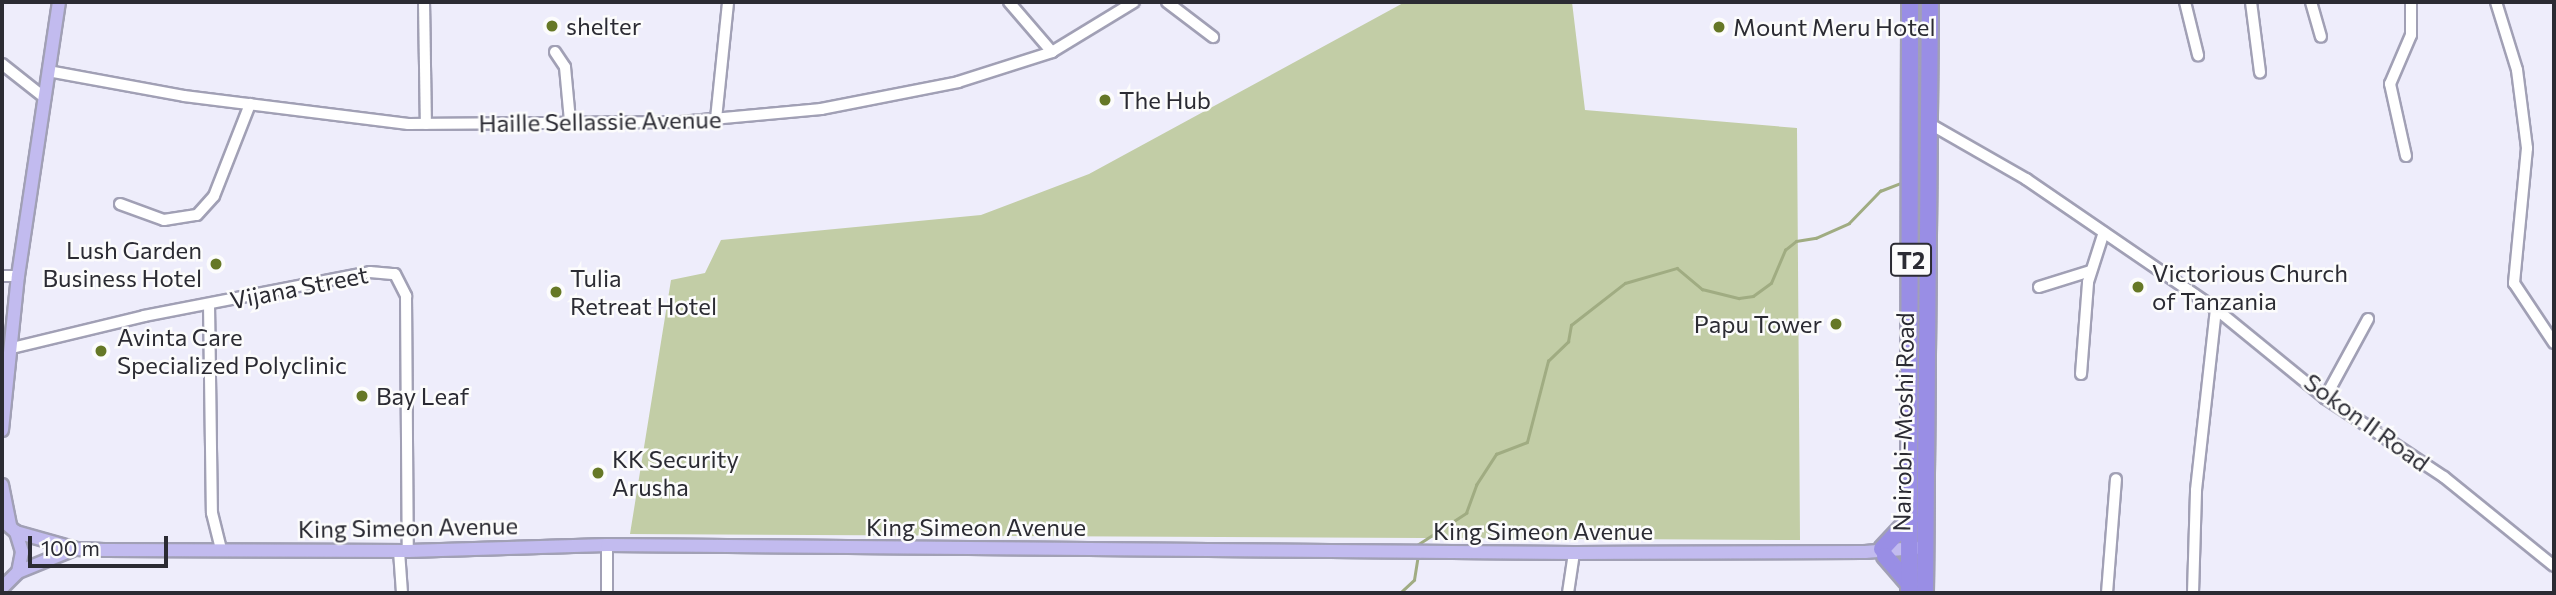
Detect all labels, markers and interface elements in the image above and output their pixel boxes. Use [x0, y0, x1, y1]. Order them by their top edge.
place label: shelter [566, 12, 641, 40]
place label: Mount Meru Hotel [1733, 13, 1936, 41]
marker: shelter [544, 18, 560, 34]
marker: Mount Meru Hotel [1711, 19, 1727, 35]
place label: The Hub [1119, 86, 1211, 114]
marker: The Hub [1097, 92, 1113, 108]
street label: Haille Sellassie Avenue [478, 104, 722, 138]
place label: Lush Garden Business Hotel [43, 236, 202, 292]
road number: T2 [1890, 241, 1932, 280]
marker: Lush Garden Business Hotel [208, 256, 224, 272]
place label: Victorious Church of Tanzania [2152, 259, 2348, 315]
street label: Vijana Street [228, 260, 370, 314]
place label: Tulia Retreat Hotel [570, 264, 717, 320]
marker: Victorious Church of Tanzania [2130, 279, 2146, 295]
marker: Tulia Retreat Hotel [548, 284, 564, 300]
place label: Papu Tower [1694, 310, 1822, 338]
street label: Nairobi-Moshi Road [1887, 312, 1919, 532]
marker: Papu Tower [1828, 316, 1844, 332]
place label: Avinta Care Specialized Polyclinic [117, 323, 347, 379]
marker: Avinta Care Specialized Polyclinic [91, 341, 111, 361]
street label: Sokon II Road [2299, 367, 2435, 477]
place label: Bay Leaf [376, 382, 469, 410]
marker: Bay Leaf [354, 388, 370, 404]
place label: KK Security Arusha [612, 445, 739, 501]
marker: KK Security Arusha [590, 465, 606, 481]
street label: King Simeon Avenue [298, 511, 518, 543]
street label: King Simeon Avenue [866, 513, 1086, 541]
street label: King Simeon Avenue [1433, 517, 1653, 545]
scale bar [32, 522, 172, 566]
text: 100 m [41, 535, 100, 560]

